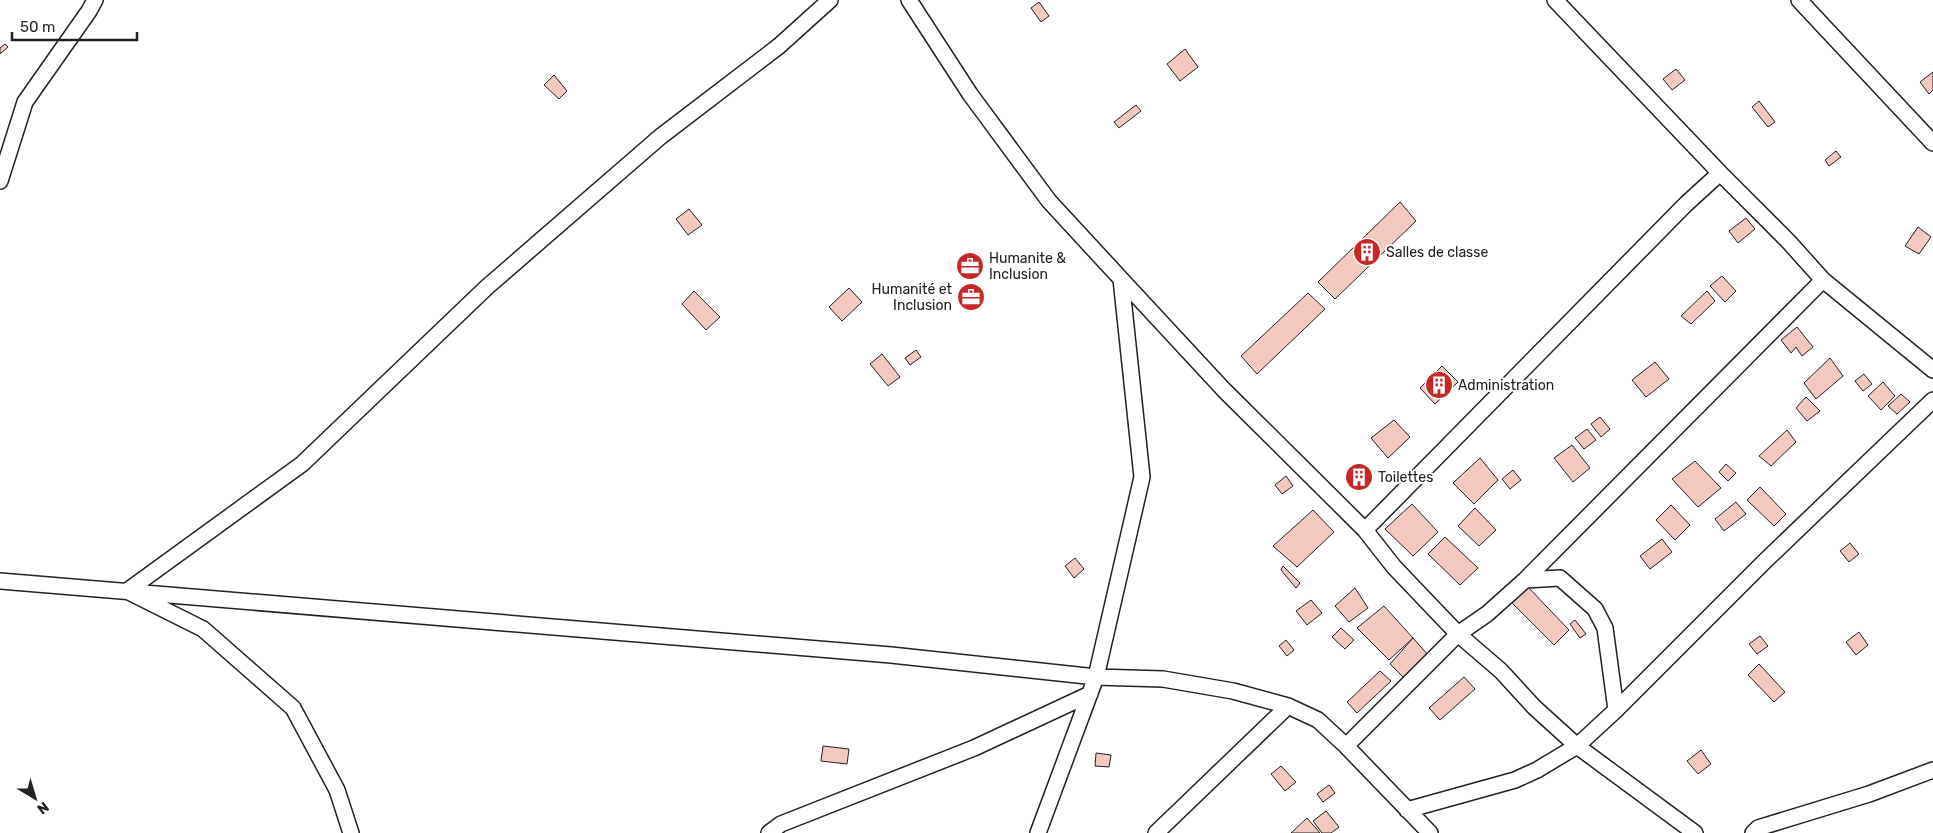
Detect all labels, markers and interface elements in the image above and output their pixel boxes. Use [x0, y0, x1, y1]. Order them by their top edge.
scale bar [12, 10, 138, 42]
text: 50 m [20, 18, 55, 36]
building icon: Salles de classe [1352, 237, 1382, 267]
place label: Salles de classe [1386, 244, 1488, 261]
place label: Humanite & Inclusion [989, 250, 1066, 283]
office icon: Humanite & Inclusion [955, 251, 985, 281]
place label: Humanité et Inclusion [872, 281, 953, 314]
office icon: Humanité et Inclusion [956, 282, 986, 312]
building icon: Administration [1424, 370, 1454, 400]
place label: Administration [1458, 377, 1554, 394]
building icon: Toilettes [1344, 462, 1374, 492]
place label: Toilettes [1378, 469, 1433, 486]
north arrow [10, 773, 60, 823]
text: N [33, 798, 52, 818]

